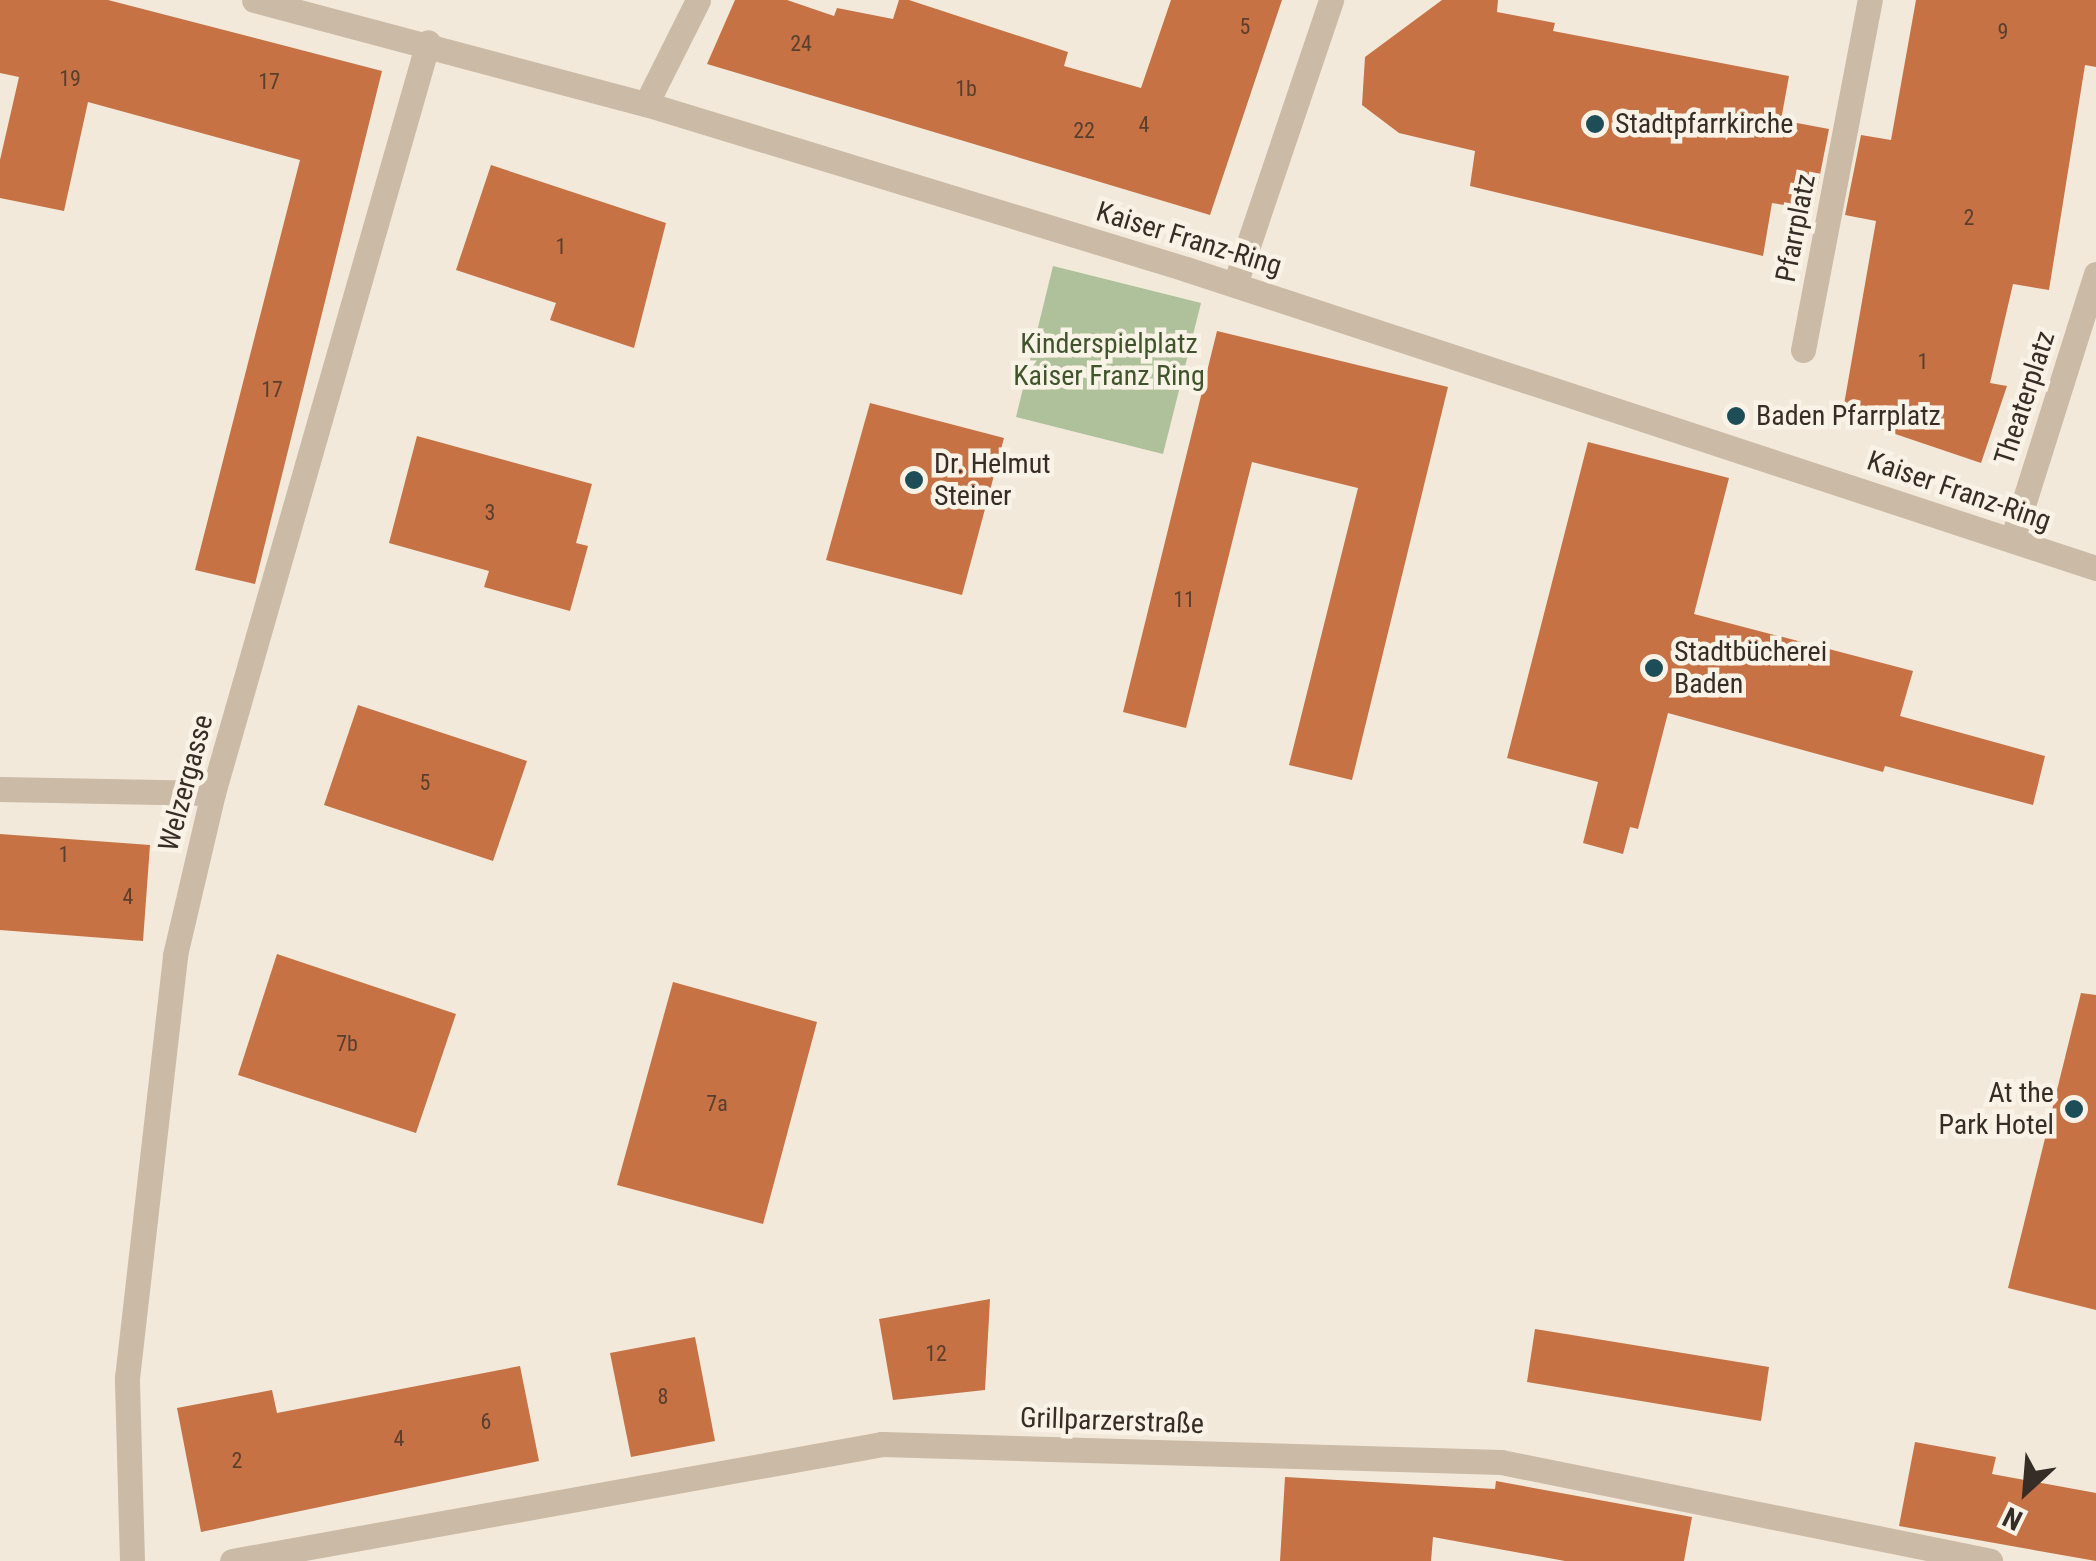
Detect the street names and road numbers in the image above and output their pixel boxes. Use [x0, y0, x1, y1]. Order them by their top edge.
street label: Pfarrplatz [1769, 171, 1823, 285]
street label: Kaiser Franz-Ring [1092, 195, 1286, 283]
street label: Theaterplatz [1988, 327, 2062, 469]
street label: Kaiser Franz-Ring [1863, 444, 2055, 538]
street label: Welzergasse [152, 711, 220, 855]
street label: Grillparzerstraße [1019, 1401, 1205, 1441]

